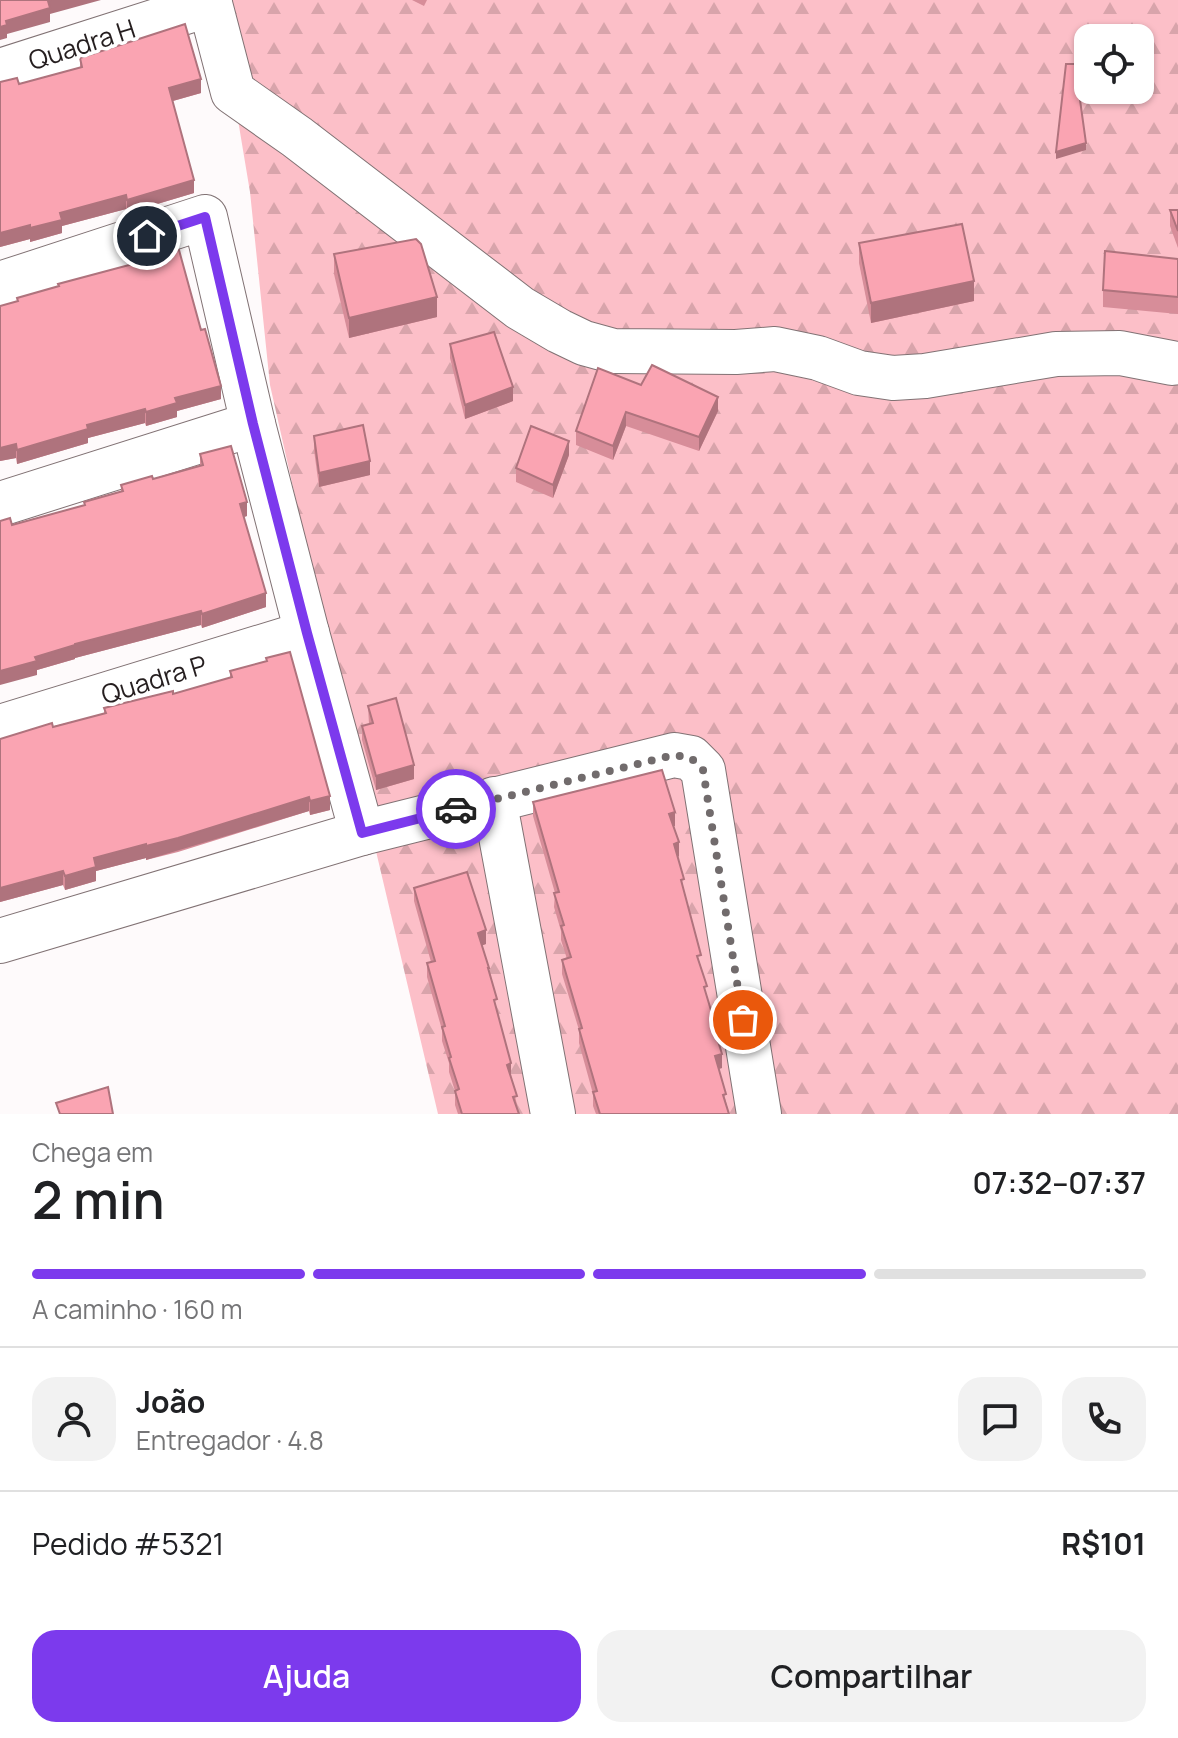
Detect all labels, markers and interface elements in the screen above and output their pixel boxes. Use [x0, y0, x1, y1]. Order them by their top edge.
street label: Quadra H [24, 10, 140, 78]
map controls [1074, 24, 1154, 104]
button: locate [1074, 24, 1154, 104]
pin [113, 202, 181, 270]
icon: home [125, 214, 169, 258]
street label: Quadra P [97, 646, 211, 712]
courier [416, 769, 496, 849]
icon: car [434, 787, 478, 831]
pin [709, 986, 777, 1054]
icon: bag [721, 998, 765, 1042]
text: Chega em [32, 1134, 153, 1170]
text: 07:32–07:37 [973, 1162, 1146, 1203]
text: 2 min [32, 1164, 165, 1235]
text: A caminho · 160 m [32, 1291, 242, 1327]
button: person [32, 1377, 116, 1461]
button: chat [958, 1377, 1042, 1461]
button: phone [1062, 1377, 1146, 1461]
text: João [136, 1381, 205, 1422]
text: Entregador · 4.8 [136, 1422, 324, 1458]
text: Pedido #5321 [32, 1523, 224, 1564]
text: R$101 [1061, 1523, 1146, 1564]
button: Ajuda [32, 1630, 581, 1722]
button: Compartilhar [597, 1630, 1146, 1722]

